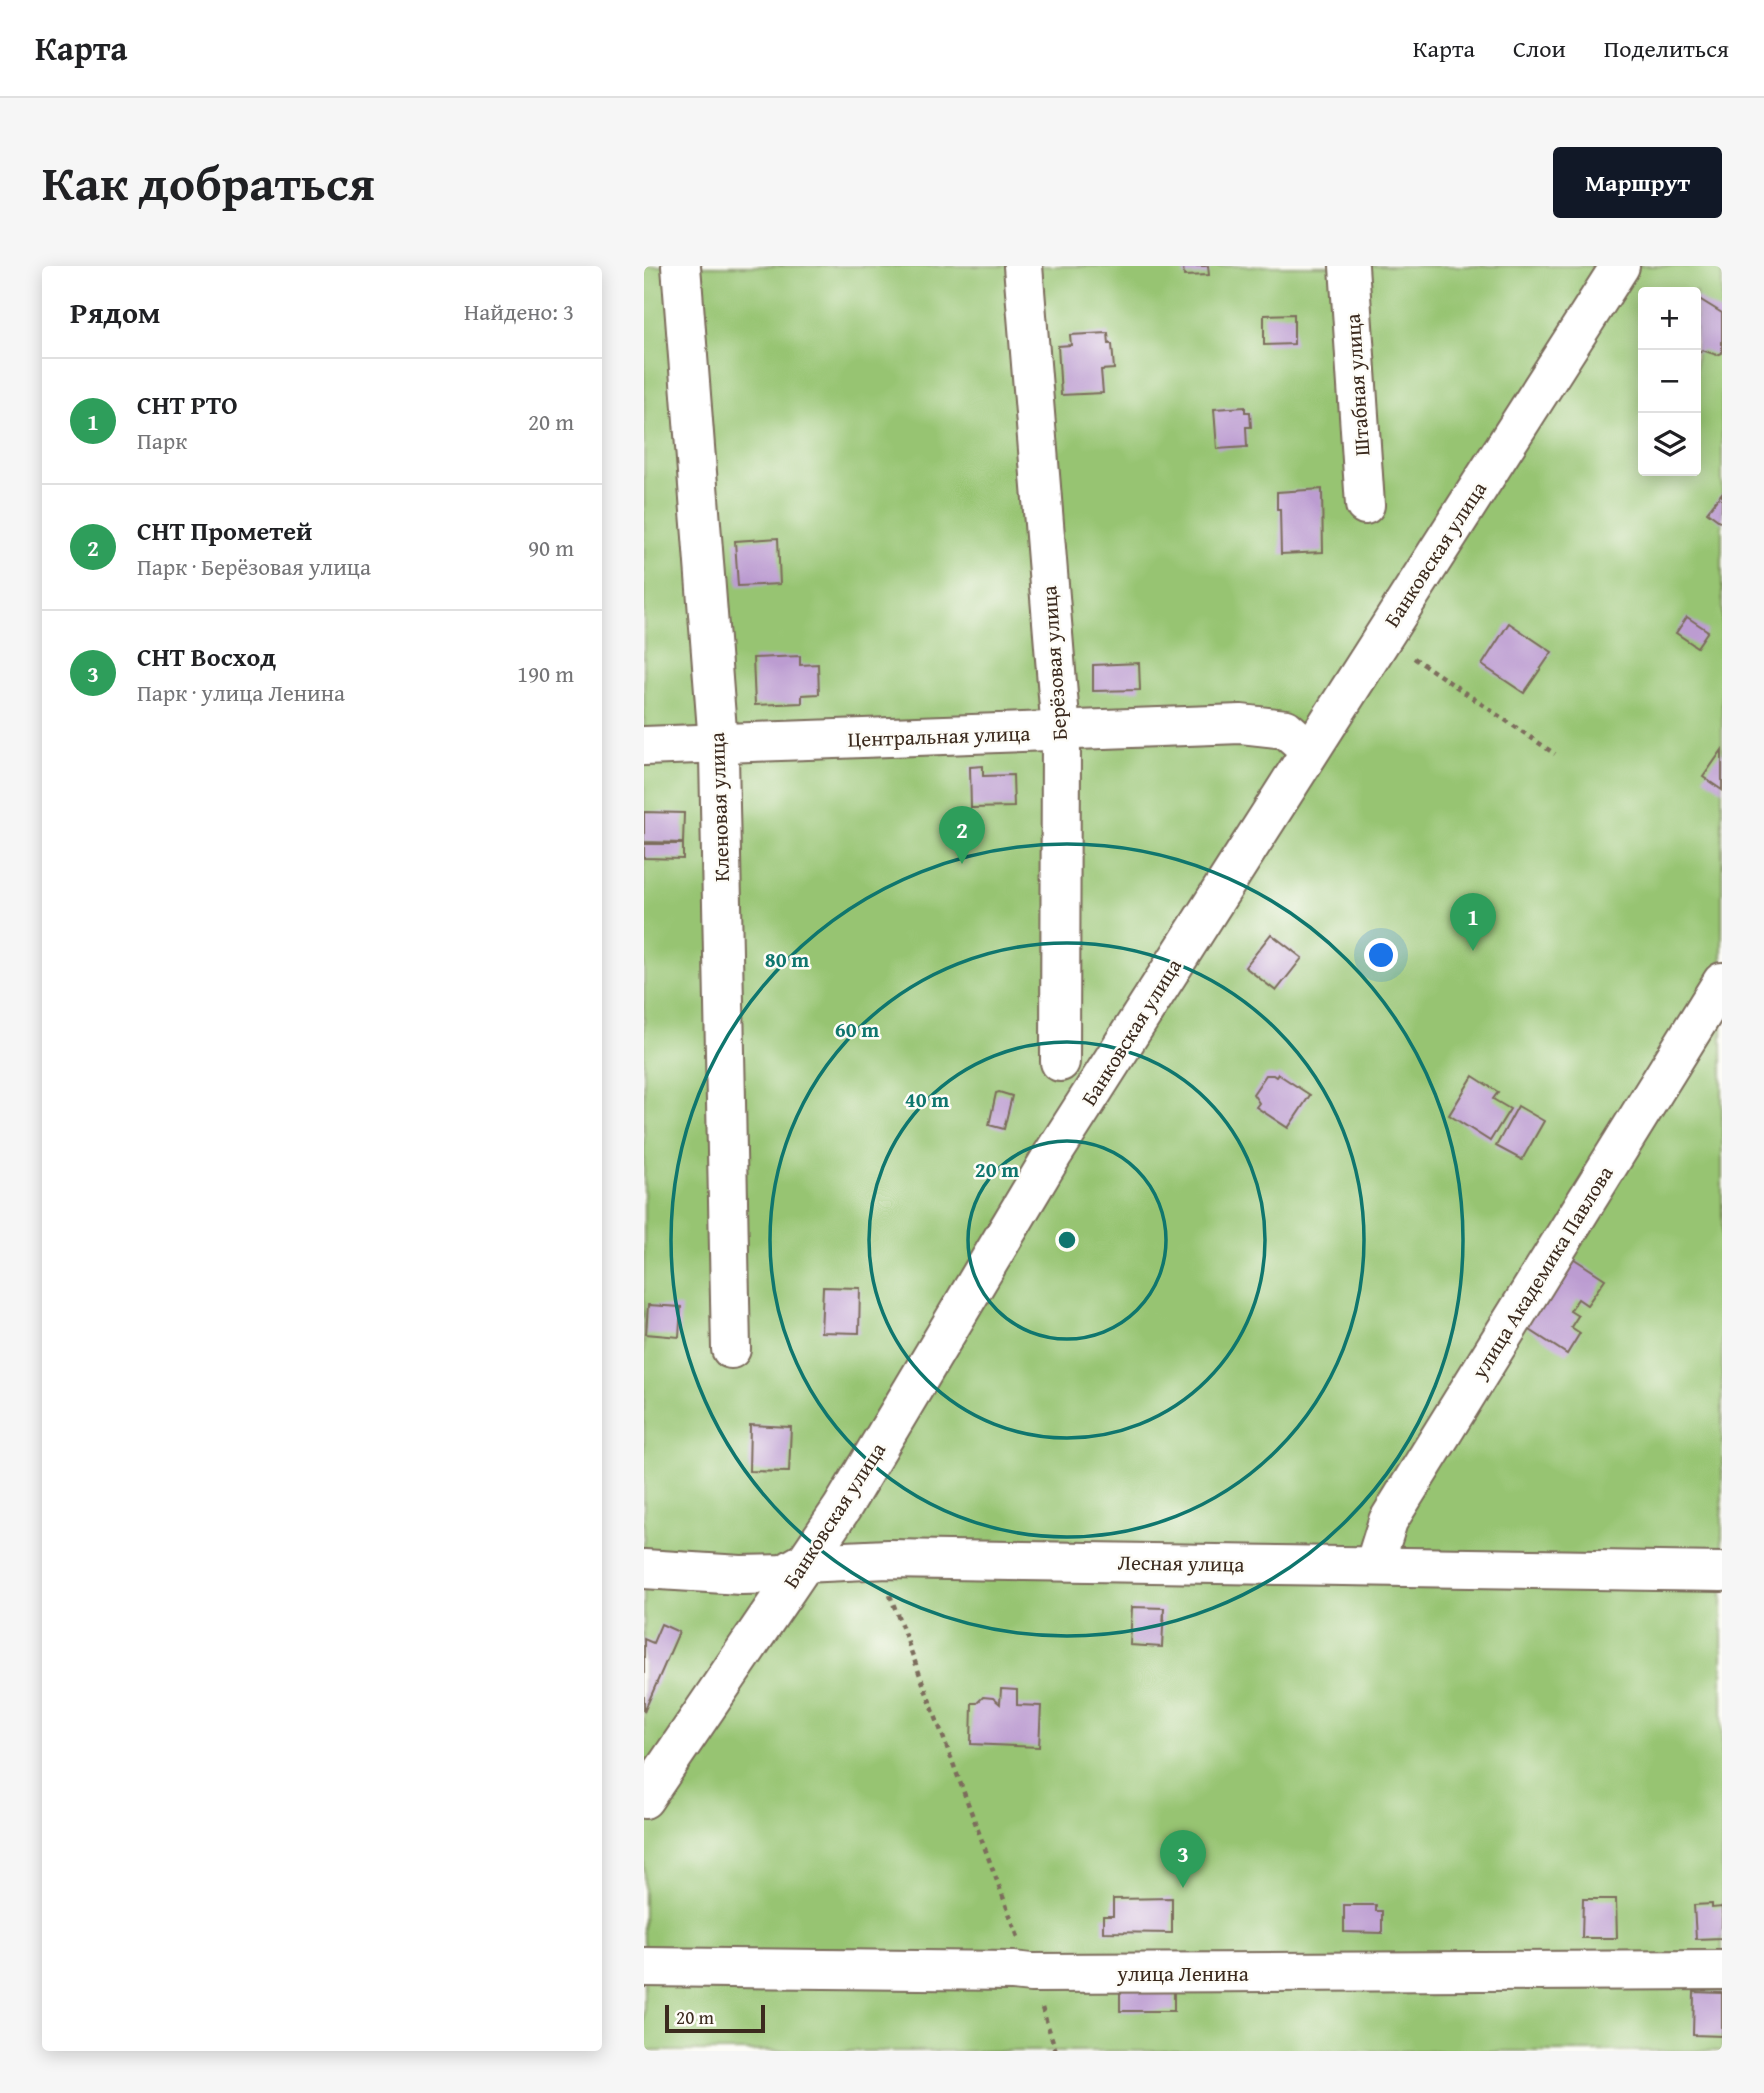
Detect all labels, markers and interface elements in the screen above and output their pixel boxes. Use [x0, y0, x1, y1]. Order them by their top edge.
text: Карта [35, 24, 127, 72]
text: Карта [1413, 31, 1475, 66]
text: Слои [1513, 31, 1566, 66]
text: Поделиться [1604, 31, 1729, 66]
text: Как добраться [42, 146, 375, 218]
button: Маршрут [1553, 147, 1722, 218]
map controls [1638, 287, 1701, 476]
button: + [1638, 287, 1701, 350]
text: Рядом [70, 290, 161, 334]
text: Найдено: 3 [464, 295, 574, 328]
street label: Штабная улица [1337, 313, 1377, 457]
button: − [1638, 350, 1701, 413]
text: СНТ РТО [137, 385, 238, 424]
text: 1 [87, 405, 99, 438]
text: 20 m [528, 405, 574, 438]
button: layers [1638, 413, 1701, 476]
text: Парк [137, 424, 187, 457]
street label: Банковская улица [1376, 475, 1494, 633]
text: СНТ Прометей [137, 511, 312, 550]
text: 2 [87, 531, 99, 564]
text: 90 m [528, 531, 574, 564]
text: Парк · Берёзовая улица [137, 550, 371, 583]
street label: Берёзовая улица [1033, 585, 1075, 741]
text: СНТ Восход [137, 637, 276, 676]
text: 3 [87, 657, 99, 690]
text: 190 m [517, 657, 574, 690]
text: Парк · улица Ленина [137, 676, 345, 709]
street label: Центральная улица [847, 717, 1031, 755]
street label: Кленовая улица [701, 732, 737, 882]
pin: 2 [939, 806, 985, 864]
pin: 1 [1450, 893, 1496, 951]
your location [1364, 938, 1398, 972]
text: 80 m [765, 944, 809, 975]
street label: Банковская улица [1073, 952, 1189, 1112]
text: 60 m [835, 1014, 879, 1045]
text: 40 m [905, 1084, 949, 1115]
text: 20 m [975, 1154, 1019, 1185]
street label: улица Академика Павлова [1463, 1160, 1620, 1385]
centre of rings [1055, 1228, 1079, 1252]
street label: Банковская улица [775, 1436, 893, 1594]
street label: Лесная улица [1117, 1546, 1245, 1580]
pin: 3 [1160, 1830, 1206, 1888]
street label: улица Ленина [1116, 1958, 1249, 1989]
scale bar [665, 2002, 765, 2034]
text: 20 m [676, 2003, 714, 2031]

